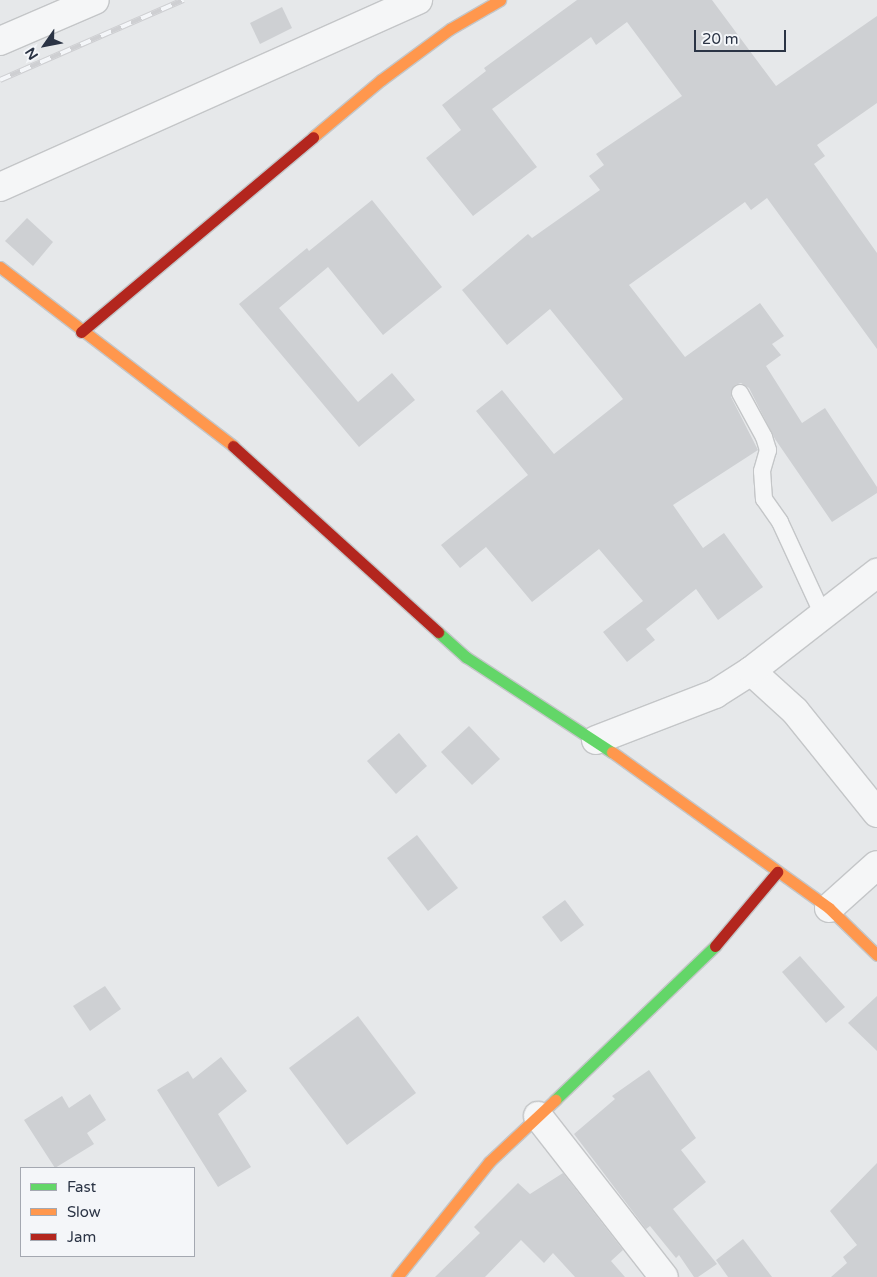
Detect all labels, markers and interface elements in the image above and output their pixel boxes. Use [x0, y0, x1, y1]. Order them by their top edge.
north arrow [20, 20, 70, 70]
scale bar [697, 20, 790, 52]
text: 20 m [702, 30, 739, 48]
text: N [22, 44, 42, 63]
legend [20, 1167, 195, 1257]
text: Fast [67, 1178, 96, 1196]
text: Slow [67, 1203, 101, 1221]
text: Jam [67, 1228, 96, 1246]

